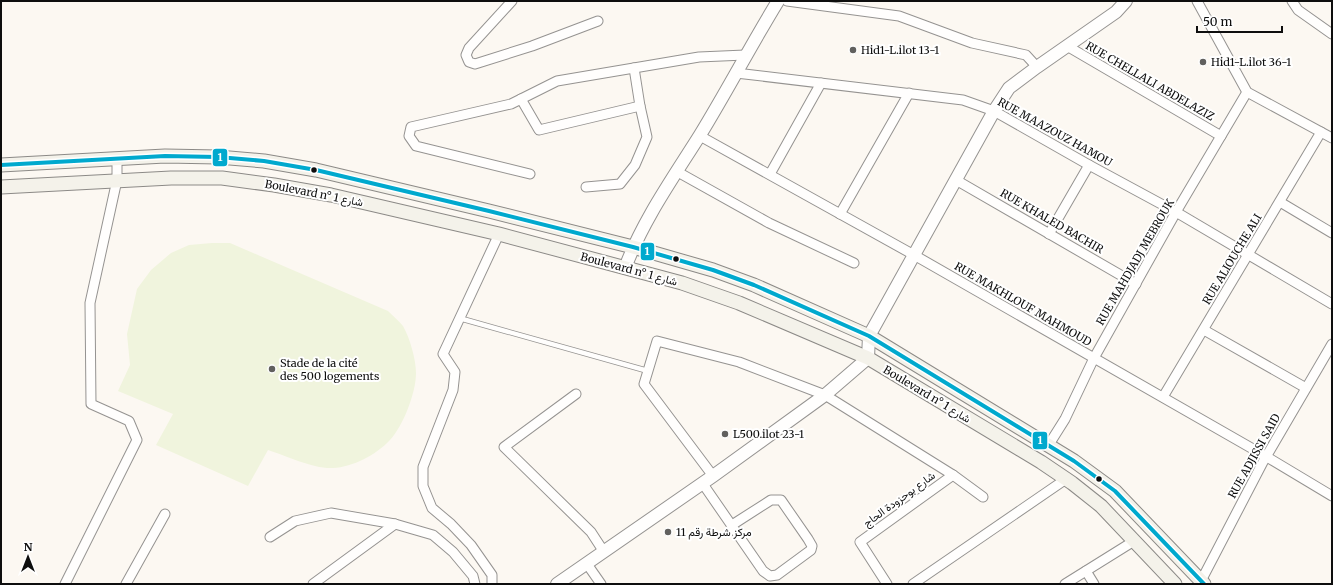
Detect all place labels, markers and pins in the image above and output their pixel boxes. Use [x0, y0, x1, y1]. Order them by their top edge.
place label: Hid1-L.ilot 13-1 [861, 43, 939, 57]
marker: Hid1-L.ilot 13-1 [848, 45, 858, 55]
place label: Hid1-L.ilot 36-1 [1211, 55, 1291, 69]
marker: Hid1-L.ilot 36-1 [1198, 57, 1208, 67]
unlabelled marker [309, 165, 319, 175]
unlabelled marker [671, 254, 681, 264]
place label: Stade de la cité des 500 logements [280, 356, 379, 383]
marker: Stade de la cité des 500 logements [267, 364, 277, 374]
place label: L500.ilot 23-1 [733, 427, 804, 441]
marker: L500.ilot 23-1 [720, 429, 730, 439]
unlabelled marker [1094, 474, 1104, 484]
place label: مركز شرطة رقم 11 [676, 525, 752, 540]
marker: مركز شرطة رقم 11 [663, 527, 673, 537]

